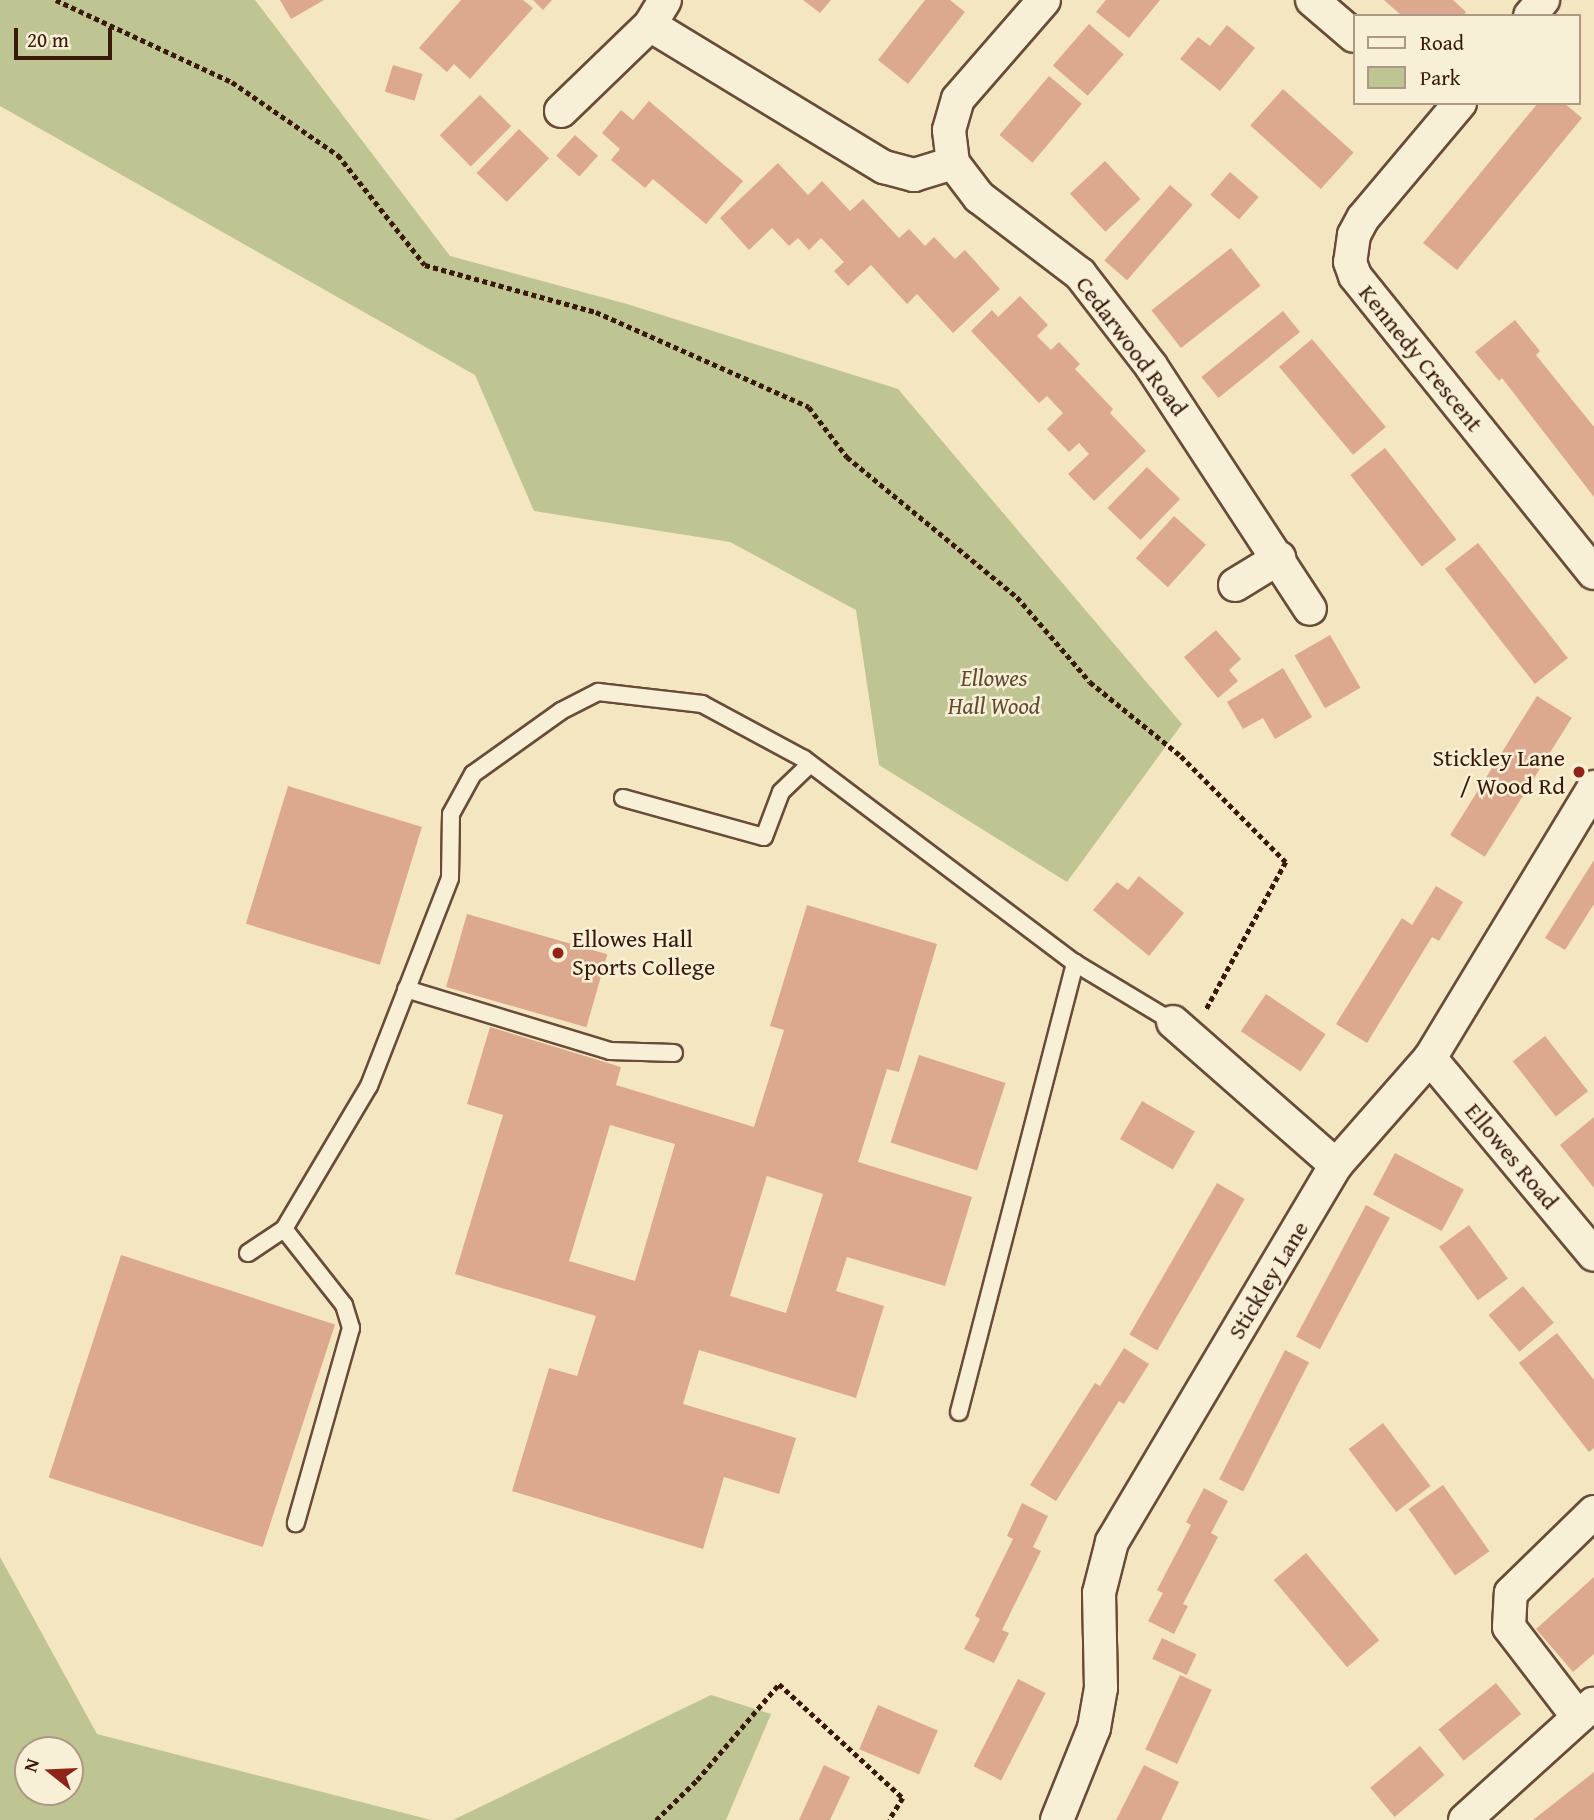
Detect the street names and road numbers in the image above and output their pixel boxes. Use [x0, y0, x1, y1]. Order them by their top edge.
street label: Cedarwood Road [1070, 270, 1194, 422]
street label: Kennedy Crescent [1353, 279, 1489, 437]
street label: Ellowes Road [1459, 1097, 1565, 1215]
street label: Stickley Lane [1222, 1216, 1314, 1344]

